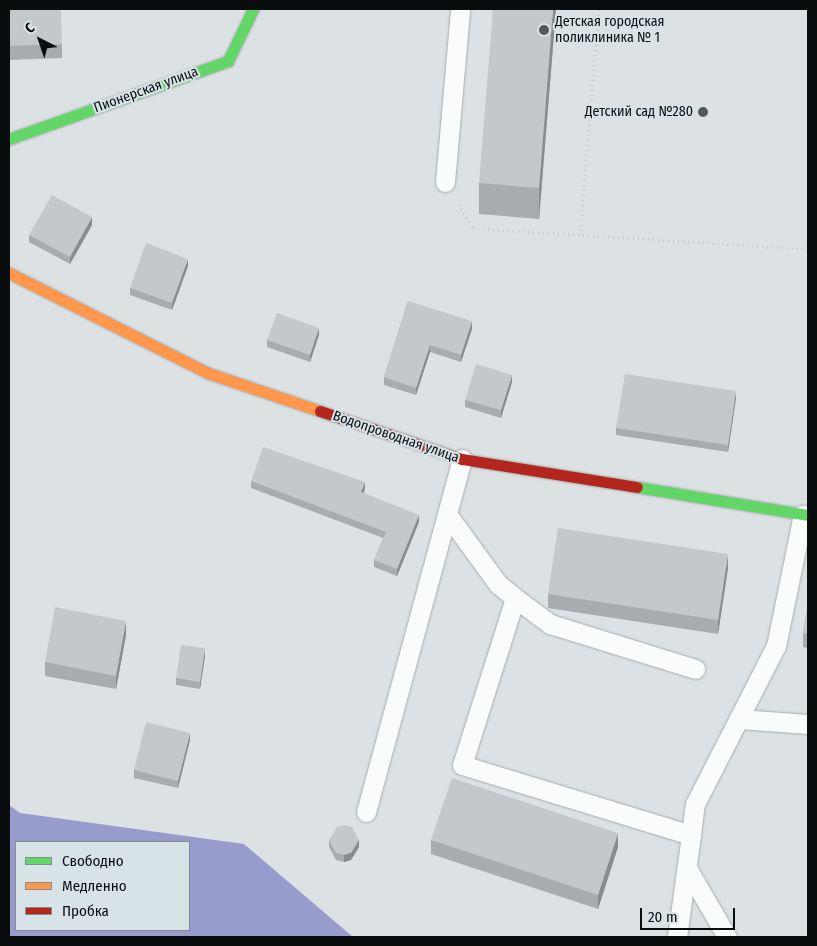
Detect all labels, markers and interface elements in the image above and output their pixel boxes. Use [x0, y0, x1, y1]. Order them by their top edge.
place label: Детская городская поликлиника № 1 [555, 14, 664, 46]
north arrow [15, 15, 65, 65]
text: С [21, 19, 38, 37]
marker: Детская городская поликлиника № 1 [537, 23, 551, 37]
street label: Пионерская улица [92, 63, 200, 117]
place label: Детский сад №280 [585, 104, 693, 120]
marker: Детский сад №280 [697, 106, 709, 118]
street label: Водопроводная улица [331, 408, 461, 466]
legend [15, 841, 190, 931]
text: Свободно [62, 852, 124, 870]
text: Медленно [62, 877, 127, 895]
scale bar [642, 898, 737, 930]
text: Пробка [62, 902, 109, 920]
text: 20 m [648, 908, 678, 926]

